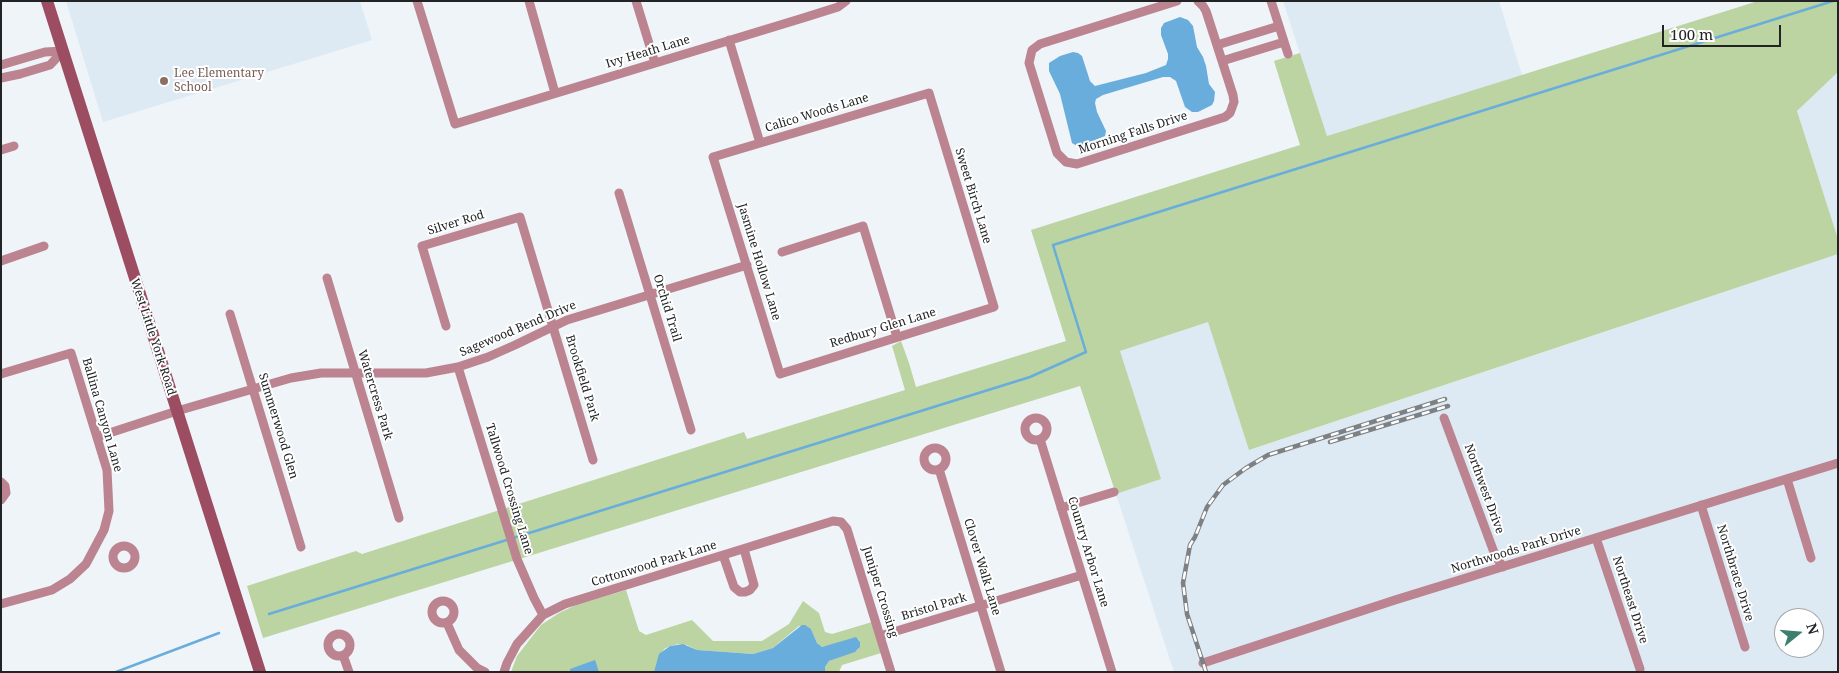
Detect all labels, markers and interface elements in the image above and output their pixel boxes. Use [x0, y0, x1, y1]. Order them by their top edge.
scale bar [1664, 15, 1783, 47]
text: 100 m [1670, 24, 1713, 44]
street label: Ivy Heath Lane [604, 32, 692, 72]
place label: Lee Elementary School [174, 67, 264, 95]
marker: Lee Elementary School [158, 75, 170, 87]
street label: Calico Woods Lane [763, 90, 871, 136]
street label: Morning Falls Drive [1077, 109, 1189, 157]
street label: Sweet Birch Lane [952, 146, 994, 246]
street label: Jasmine Hollow Lane [734, 202, 784, 322]
street label: Silver Rod [426, 208, 486, 238]
street label: Orchid Trail [650, 273, 684, 343]
street label: West Little York Road [127, 277, 179, 397]
street label: Sagewood Bend Drive [458, 298, 578, 360]
street label: Redbury Glen Lane [828, 305, 938, 351]
street label: Brookfield Park [562, 333, 602, 423]
street label: Watercress Park [354, 348, 396, 442]
street label: Ballina Canyon Lane [79, 356, 125, 474]
street label: Summerwood Glen [255, 371, 301, 481]
street label: Tallwood Crossing Lane [482, 422, 536, 556]
street label: Northwest Drive [1461, 442, 1507, 536]
street label: Country Arbor Lane [1064, 495, 1112, 609]
street label: Clover Walk Lane [960, 517, 1004, 617]
street label: Northwoods Park Drive [1449, 523, 1583, 577]
street label: Northbrace Drive [1713, 523, 1757, 623]
street label: Cottonwood Park Lane [590, 538, 718, 590]
street label: Juniper Crossing [859, 545, 901, 639]
street label: Northeast Drive [1609, 554, 1651, 646]
street label: Bristol Park [900, 590, 968, 624]
north arrow [1774, 608, 1824, 658]
text: N [1802, 621, 1824, 637]

